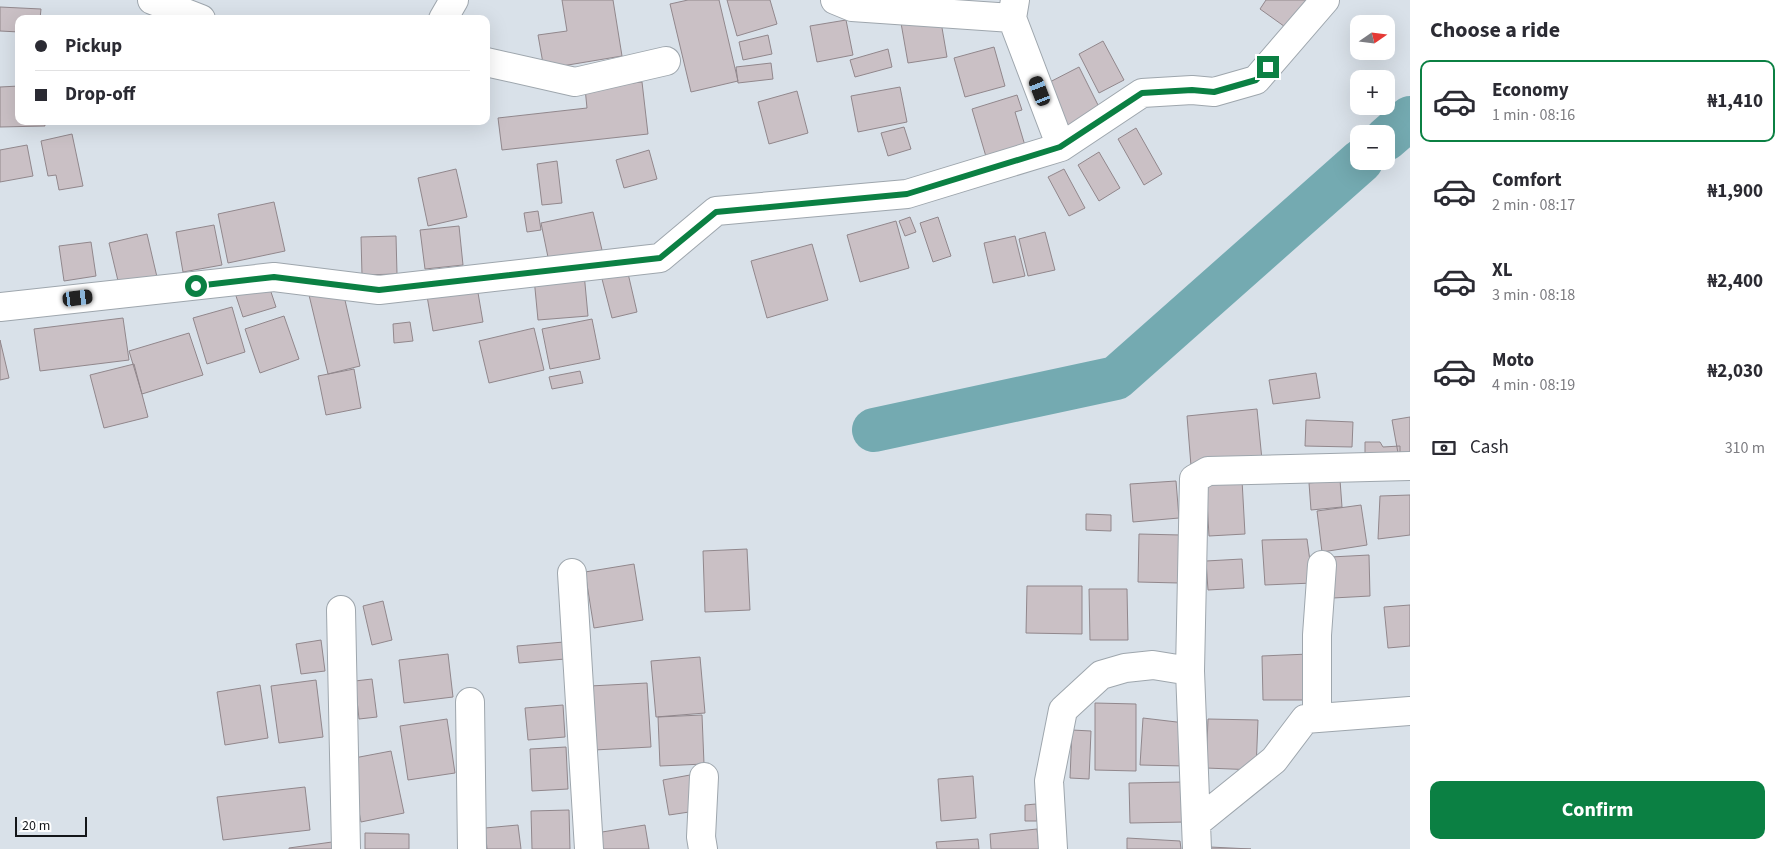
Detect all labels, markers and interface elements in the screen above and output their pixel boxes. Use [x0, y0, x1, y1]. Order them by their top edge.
text: Choose a ride [1430, 14, 1560, 46]
north arrow [1350, 15, 1395, 60]
map controls [1350, 15, 1395, 170]
text: Pickup [65, 33, 122, 60]
route end [1257, 56, 1279, 78]
button: + [1350, 70, 1395, 115]
car [1027, 74, 1052, 108]
text: Economy [1492, 77, 1569, 104]
icon: car [1432, 79, 1477, 124]
text: Drop-off [65, 81, 135, 108]
text: ₦1,410 [1707, 88, 1763, 115]
text: 1 min · 08:16 [1492, 104, 1575, 126]
button: − [1350, 125, 1395, 170]
text: Comfort [1492, 167, 1562, 194]
icon: car [1432, 169, 1477, 214]
text: ₦1,900 [1707, 178, 1763, 205]
text: 2 min · 08:17 [1492, 194, 1575, 216]
text: XL [1492, 257, 1513, 284]
icon: car [1432, 259, 1477, 304]
text: ₦2,400 [1707, 268, 1763, 295]
route start [185, 275, 207, 297]
text: 3 min · 08:18 [1492, 284, 1575, 306]
car [62, 289, 93, 307]
text: Moto [1492, 347, 1534, 374]
icon: car [1432, 349, 1477, 394]
text: ₦2,030 [1707, 358, 1763, 385]
text: 4 min · 08:19 [1492, 374, 1575, 396]
icon: cash [1430, 434, 1458, 462]
text: Cash [1470, 434, 1509, 461]
text: 310 m [1725, 437, 1765, 459]
button: Confirm [1430, 781, 1765, 839]
scale bar [15, 814, 88, 837]
text: 20 m [22, 816, 50, 836]

